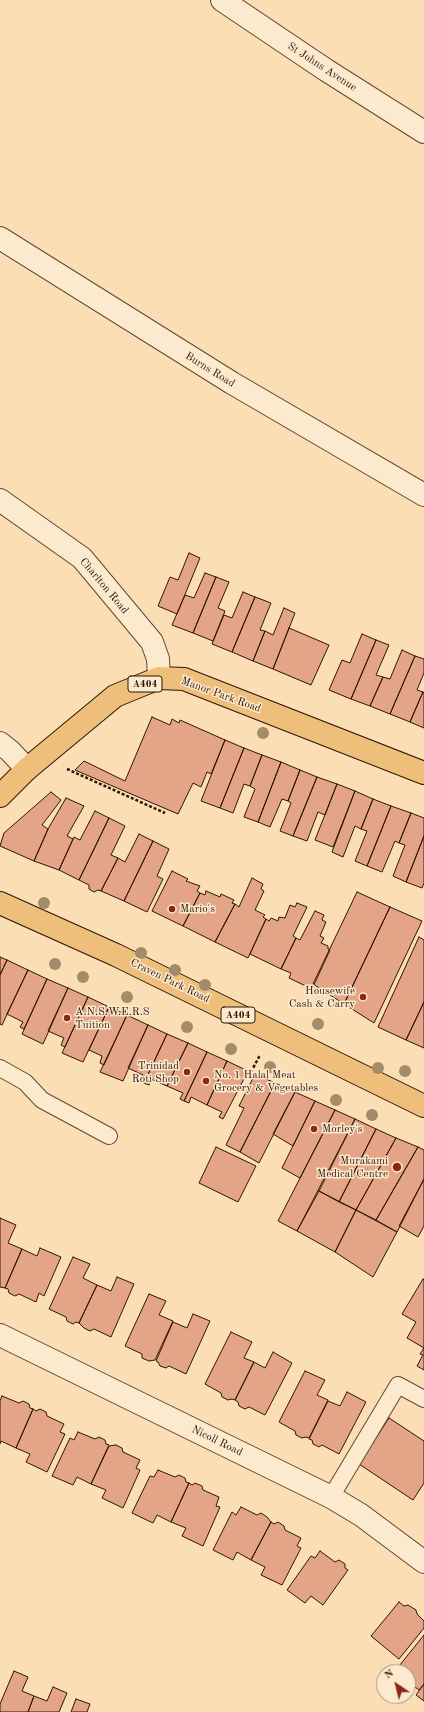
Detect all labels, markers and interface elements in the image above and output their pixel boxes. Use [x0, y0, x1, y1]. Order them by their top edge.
street label: St Johns Avenue [285, 40, 359, 94]
street label: Burns Road [183, 349, 237, 391]
street label: Charlton Road [77, 555, 131, 617]
street label: Manor Park Road [179, 674, 263, 716]
road number: A404 [128, 676, 162, 692]
place label: Mario's [180, 902, 215, 916]
marker: Mario's [167, 904, 177, 914]
street label: Craven Park Road [128, 956, 212, 1006]
place label: Housewife Cash & Carry [289, 984, 355, 1010]
marker: Housewife Cash & Carry [358, 992, 368, 1002]
place label: A.N.S.W.E.R.S Tuition [75, 1005, 150, 1031]
road number: A404 [221, 1007, 255, 1023]
marker: A.N.S.W.E.R.S Tuition [62, 1013, 72, 1023]
place label: Trinidad Roti Shop [132, 1059, 179, 1085]
marker: Trinidad Roti Shop [182, 1067, 192, 1077]
place label: No. 1 Halal Meat Grocery & Vegetables [214, 1068, 318, 1094]
marker: No. 1 Halal Meat Grocery & Vegetables [201, 1076, 211, 1086]
place label: Morley's [322, 1122, 362, 1136]
marker: Morley's [309, 1124, 319, 1134]
place label: Murakami Medical Centre [317, 1154, 388, 1180]
marker: Murakami Medical Centre [391, 1161, 403, 1173]
street label: Nicoll Road [189, 1423, 245, 1459]
north arrow [376, 1664, 416, 1704]
text: N [383, 1668, 396, 1681]

